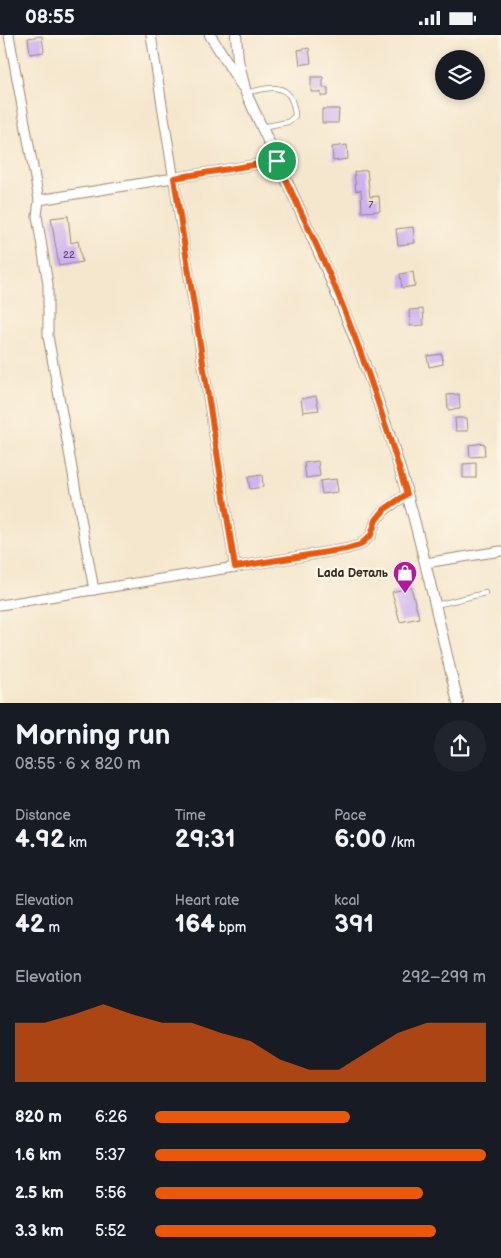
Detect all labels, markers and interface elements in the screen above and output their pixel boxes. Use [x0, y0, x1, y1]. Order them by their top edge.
text: 08:55 [25, 6, 75, 29]
map controls [435, 50, 485, 100]
button: layers [435, 50, 485, 100]
pin [256, 140, 298, 182]
icon: arrive [263, 147, 291, 175]
house number: 7 [369, 199, 374, 211]
house number: 22 [63, 249, 75, 261]
shop icon: Lada Dеталь [392, 560, 418, 594]
place label: Lada Dеталь [317, 566, 389, 581]
text: Morning run [15, 719, 170, 752]
button: share [434, 720, 486, 772]
text: 08:55 · 6 × 820 m [15, 755, 141, 774]
text: Distance [15, 807, 71, 824]
text: Time [175, 807, 206, 824]
text: Pace [334, 807, 366, 824]
text: 4.92 [15, 824, 65, 855]
text: 29:31 [175, 824, 235, 855]
text: 6:00 [334, 824, 387, 855]
text: km [65, 834, 87, 851]
text: /km [387, 834, 415, 851]
text: Elevation [15, 892, 73, 909]
text: Heart rate [175, 892, 239, 909]
text: kcal [334, 892, 359, 909]
text: 42 [15, 909, 45, 940]
text: 164 [175, 909, 215, 940]
text: 391 [334, 909, 374, 940]
text: m [45, 919, 60, 936]
text: bpm [215, 919, 246, 936]
text: Elevation [15, 968, 82, 987]
text: 292–299 m [402, 968, 486, 987]
text: 820 m [15, 1108, 62, 1127]
text: 6:26 [95, 1108, 127, 1127]
text: 1.6 km [15, 1146, 61, 1165]
text: 5:37 [95, 1146, 125, 1165]
text: 2.5 km [15, 1184, 64, 1203]
text: 5:56 [95, 1184, 126, 1203]
text: 3.3 km [15, 1222, 64, 1241]
text: 5:52 [95, 1222, 126, 1241]

